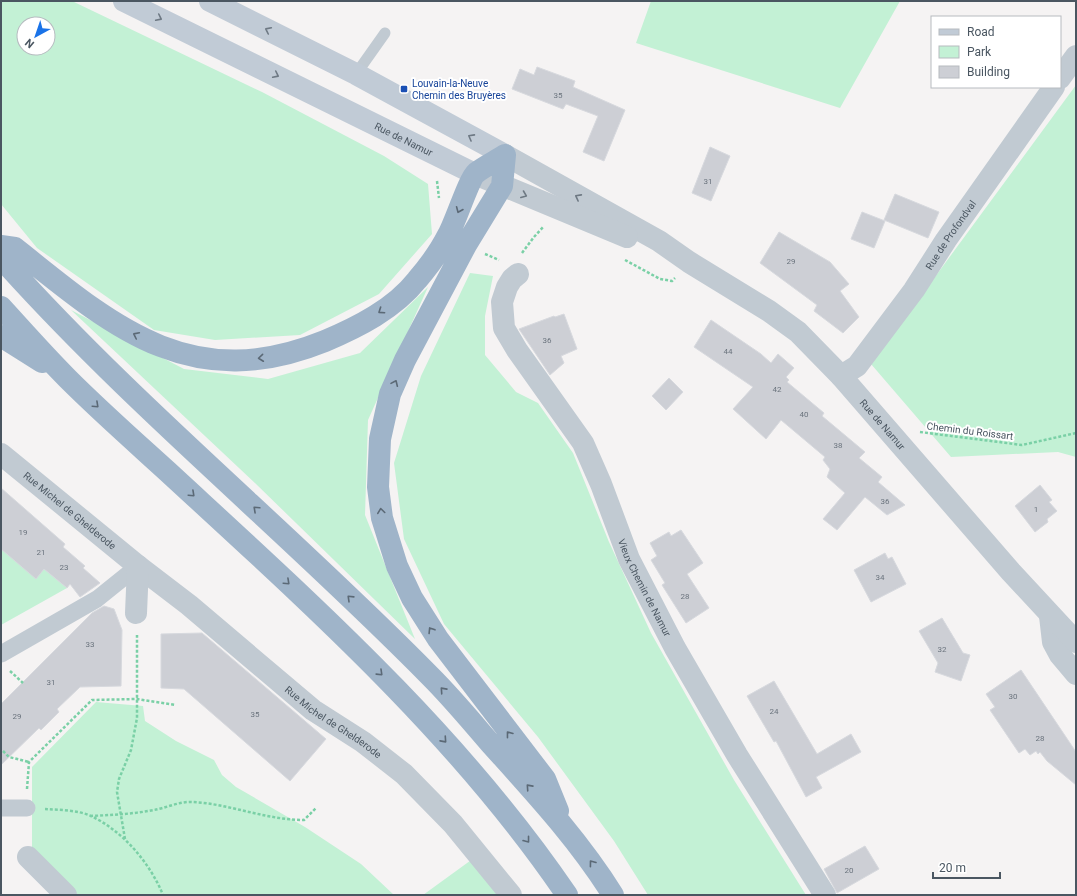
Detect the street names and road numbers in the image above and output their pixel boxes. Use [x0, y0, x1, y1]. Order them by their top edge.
street label: Rue de Namur [373, 120, 435, 158]
street label: Rue de Profondval [923, 198, 978, 271]
street label: Rue de Namur [858, 397, 908, 452]
street label: Chemin du Roissart [926, 420, 1014, 442]
street label: Rue Michel de Ghelderode [21, 469, 118, 551]
street label: Vieux Chemin de Namur [616, 537, 674, 639]
street label: Rue Michel de Ghelderode [283, 683, 384, 760]

